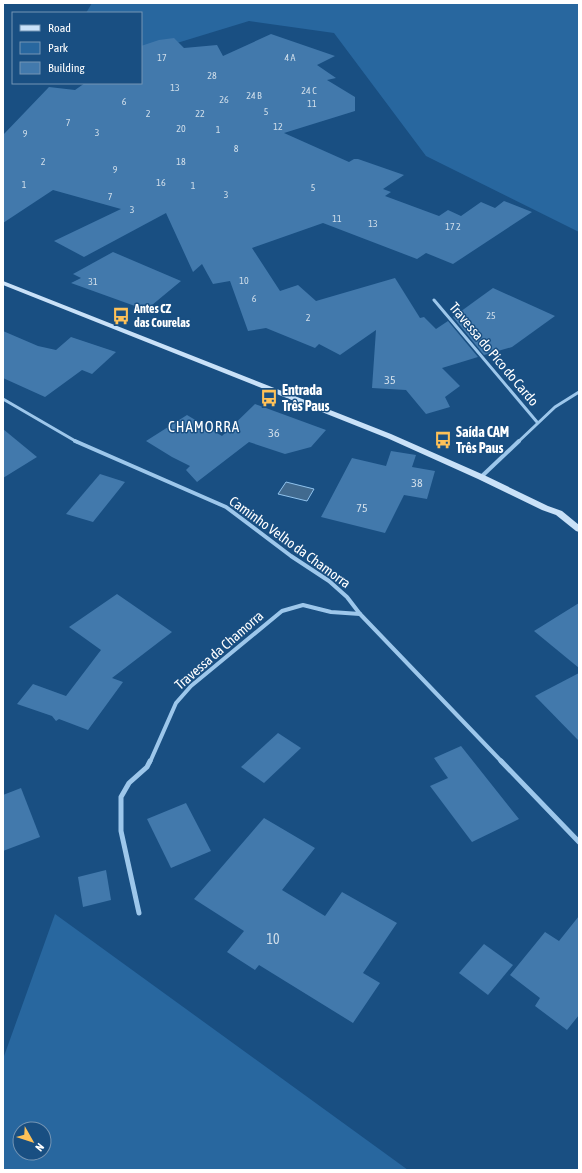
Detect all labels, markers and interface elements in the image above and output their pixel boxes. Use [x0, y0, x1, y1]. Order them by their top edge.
legend [12, 12, 142, 84]
text: Road [48, 21, 71, 35]
text: Park [48, 41, 69, 55]
house number: 17 [157, 52, 167, 63]
house number: 4 A [285, 52, 296, 63]
text: Building [48, 61, 86, 75]
house number: 28 [207, 70, 217, 81]
house number: 13 [170, 82, 180, 93]
house number: 24 C [301, 85, 317, 96]
house number: 24 B [246, 90, 262, 101]
house number: 26 [219, 94, 229, 105]
house number: 6 [122, 96, 127, 107]
house number: 11 [307, 98, 317, 109]
house number: 5 [264, 106, 269, 117]
house number: 2 [146, 108, 151, 119]
house number: 22 [195, 108, 205, 119]
house number: 7 [66, 117, 71, 128]
house number: 12 [273, 121, 283, 132]
house number: 20 [176, 123, 186, 134]
house number: 1 [216, 124, 221, 135]
house number: 3 [95, 127, 100, 138]
house number: 9 [23, 128, 28, 139]
house number: 8 [234, 143, 239, 154]
house number: 2 [41, 156, 46, 167]
house number: 18 [176, 156, 186, 167]
house number: 9 [113, 164, 118, 175]
house number: 16 [156, 177, 166, 188]
house number: 1 [22, 179, 27, 190]
house number: 1 [191, 180, 196, 191]
house number: 5 [311, 182, 316, 193]
house number: 3 [224, 189, 229, 200]
house number: 7 [108, 191, 113, 202]
house number: 3 [130, 204, 135, 215]
house number: 11 [332, 213, 342, 224]
house number: 13 [368, 218, 378, 229]
house number: 17 2 [445, 221, 461, 232]
house number: 10 [239, 275, 249, 286]
house number: 31 [88, 276, 98, 287]
house number: 6 [252, 293, 257, 304]
street label: Travessa do Pico do Cardo [446, 299, 542, 409]
place label: Antes CZ das Courelas [133, 302, 191, 330]
bus stop icon: Antes CZ das Courelas [111, 306, 131, 326]
house number: 25 [486, 310, 496, 321]
house number: 2 [306, 312, 311, 323]
house number: 35 [384, 373, 396, 387]
place label: Entrada Três Paus [282, 382, 330, 414]
bus stop icon: Entrada Três Paus [259, 388, 279, 408]
district label: CHAMORRA [168, 418, 240, 435]
place label: Saída CAM Três Paus [456, 424, 509, 456]
house number: 36 [268, 426, 280, 440]
bus stop icon: Saída CAM Três Paus [433, 430, 453, 450]
house number: 38 [411, 476, 423, 490]
street label: Caminho Velho da Chamorra [226, 493, 354, 591]
house number: 75 [356, 501, 368, 515]
street label: Travessa da Chamorra [172, 607, 266, 693]
house number: 10 [266, 931, 280, 947]
north arrow [12, 1121, 52, 1161]
text: N [33, 1141, 46, 1154]

